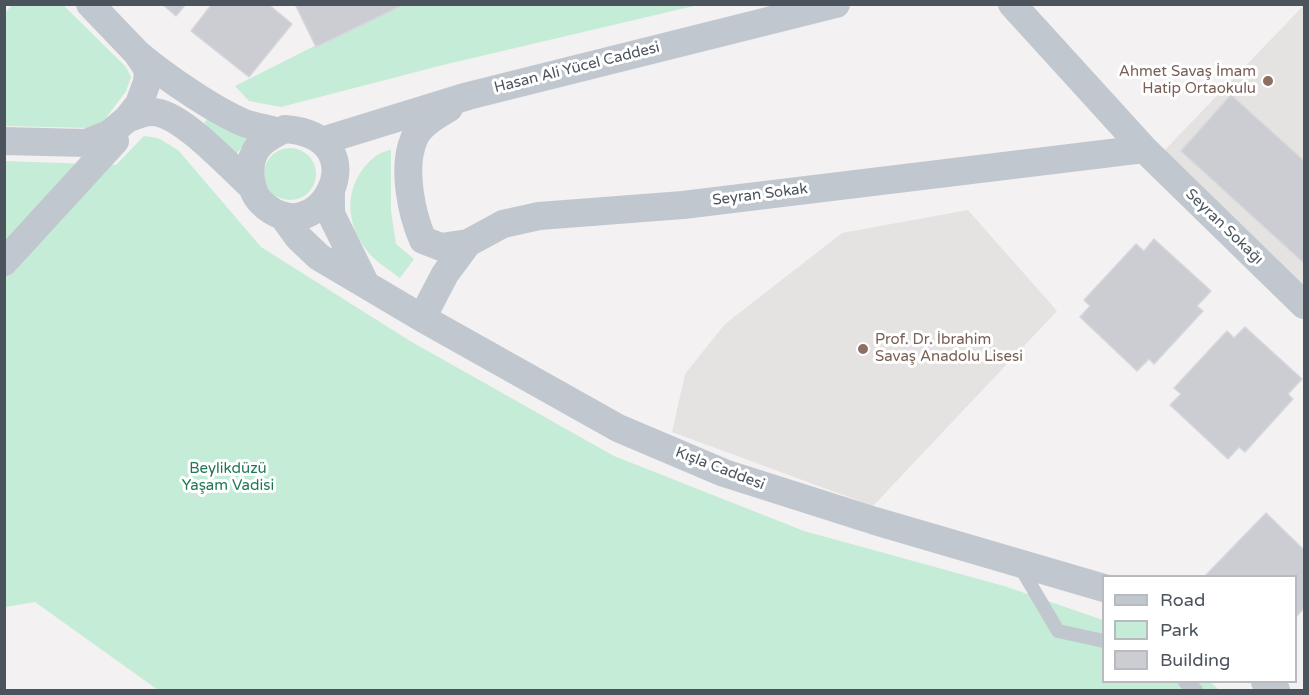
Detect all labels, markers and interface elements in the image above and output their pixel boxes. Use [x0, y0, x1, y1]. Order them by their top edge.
street label: Hasan Ali Yücel Caddesi [492, 39, 662, 97]
place label: Ahmet Savaş İmam Hatip Ortaokulu [1119, 63, 1256, 98]
marker: Ahmet Savaş İmam Hatip Ortaokulu [1261, 74, 1275, 88]
street label: Seyran Sokak [711, 180, 809, 210]
street label: Seyran Sokağı [1181, 185, 1267, 269]
place label: Prof. Dr. İbrahim Savaş Anadolu Lisesi [875, 331, 1023, 366]
marker: Prof. Dr. İbrahim Savaş Anadolu Lisesi [856, 342, 870, 356]
street label: Kışla Caddesi [673, 444, 767, 494]
park label: Beylikdüzü Yaşam Vadisi [182, 460, 274, 495]
legend [1102, 575, 1297, 683]
text: Road [1160, 589, 1205, 611]
text: Park [1160, 619, 1198, 641]
text: Building [1160, 649, 1230, 671]

